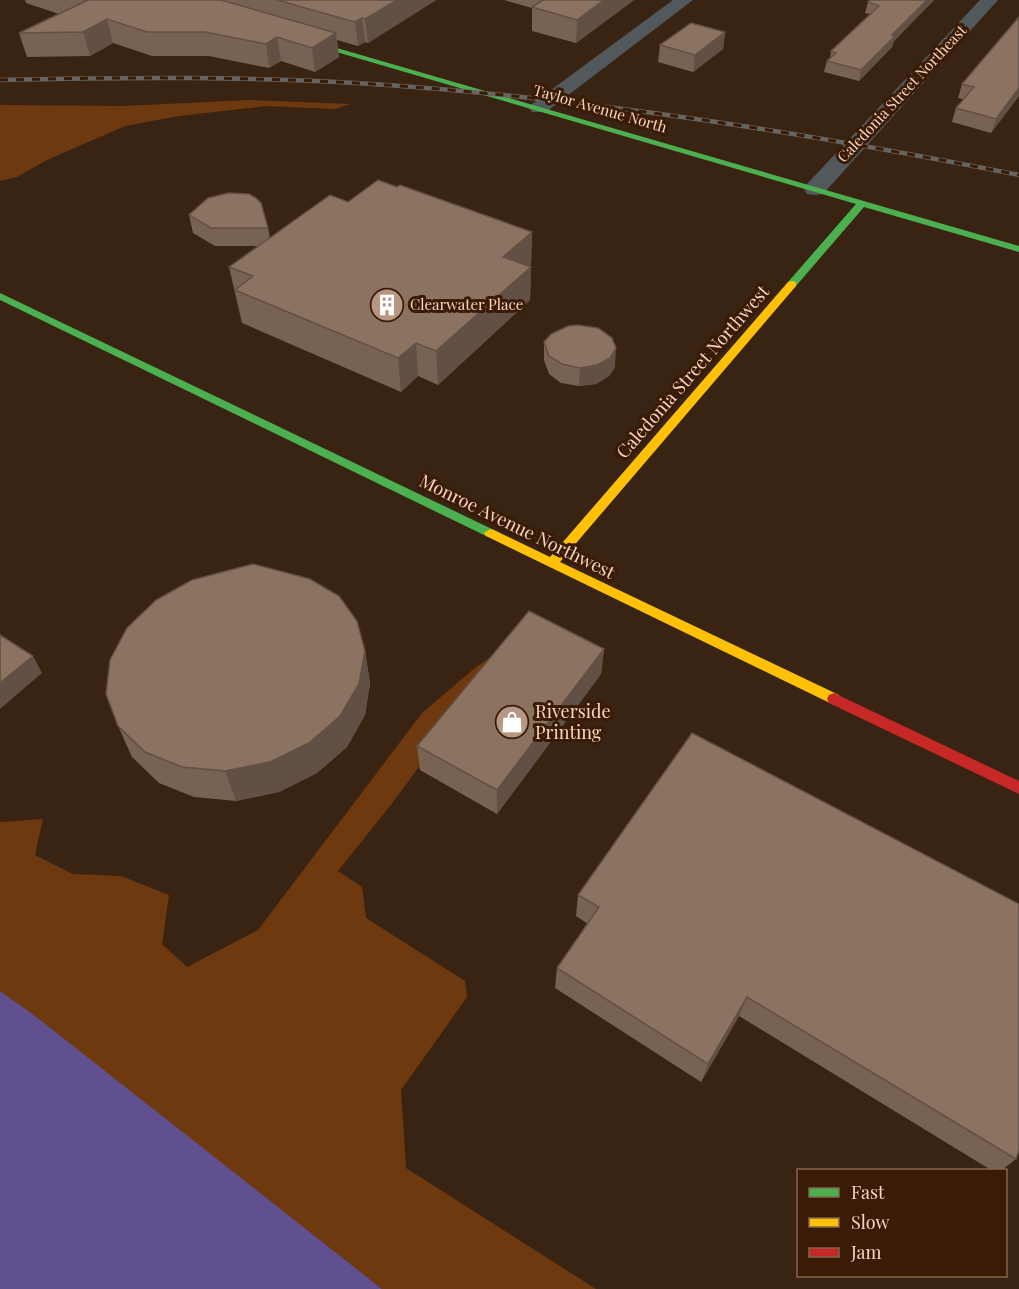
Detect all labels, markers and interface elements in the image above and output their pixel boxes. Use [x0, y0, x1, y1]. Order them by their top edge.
street label: Caledonia Street Northeast [832, 20, 971, 166]
street label: Taylor Avenue North [531, 79, 670, 137]
street label: Caledonia Street Northwest [610, 279, 774, 463]
building icon: Clearwater Place [369, 287, 405, 323]
place label: Clearwater Place [410, 294, 523, 314]
street label: Monroe Avenue Northwest [416, 468, 620, 584]
place label: Riverside Printing [535, 699, 611, 744]
shop icon: Riverside Printing [494, 704, 530, 740]
legend [797, 1169, 1007, 1277]
text: Fast [851, 1180, 885, 1204]
text: Slow [851, 1210, 889, 1234]
text: Jam [850, 1240, 881, 1264]

